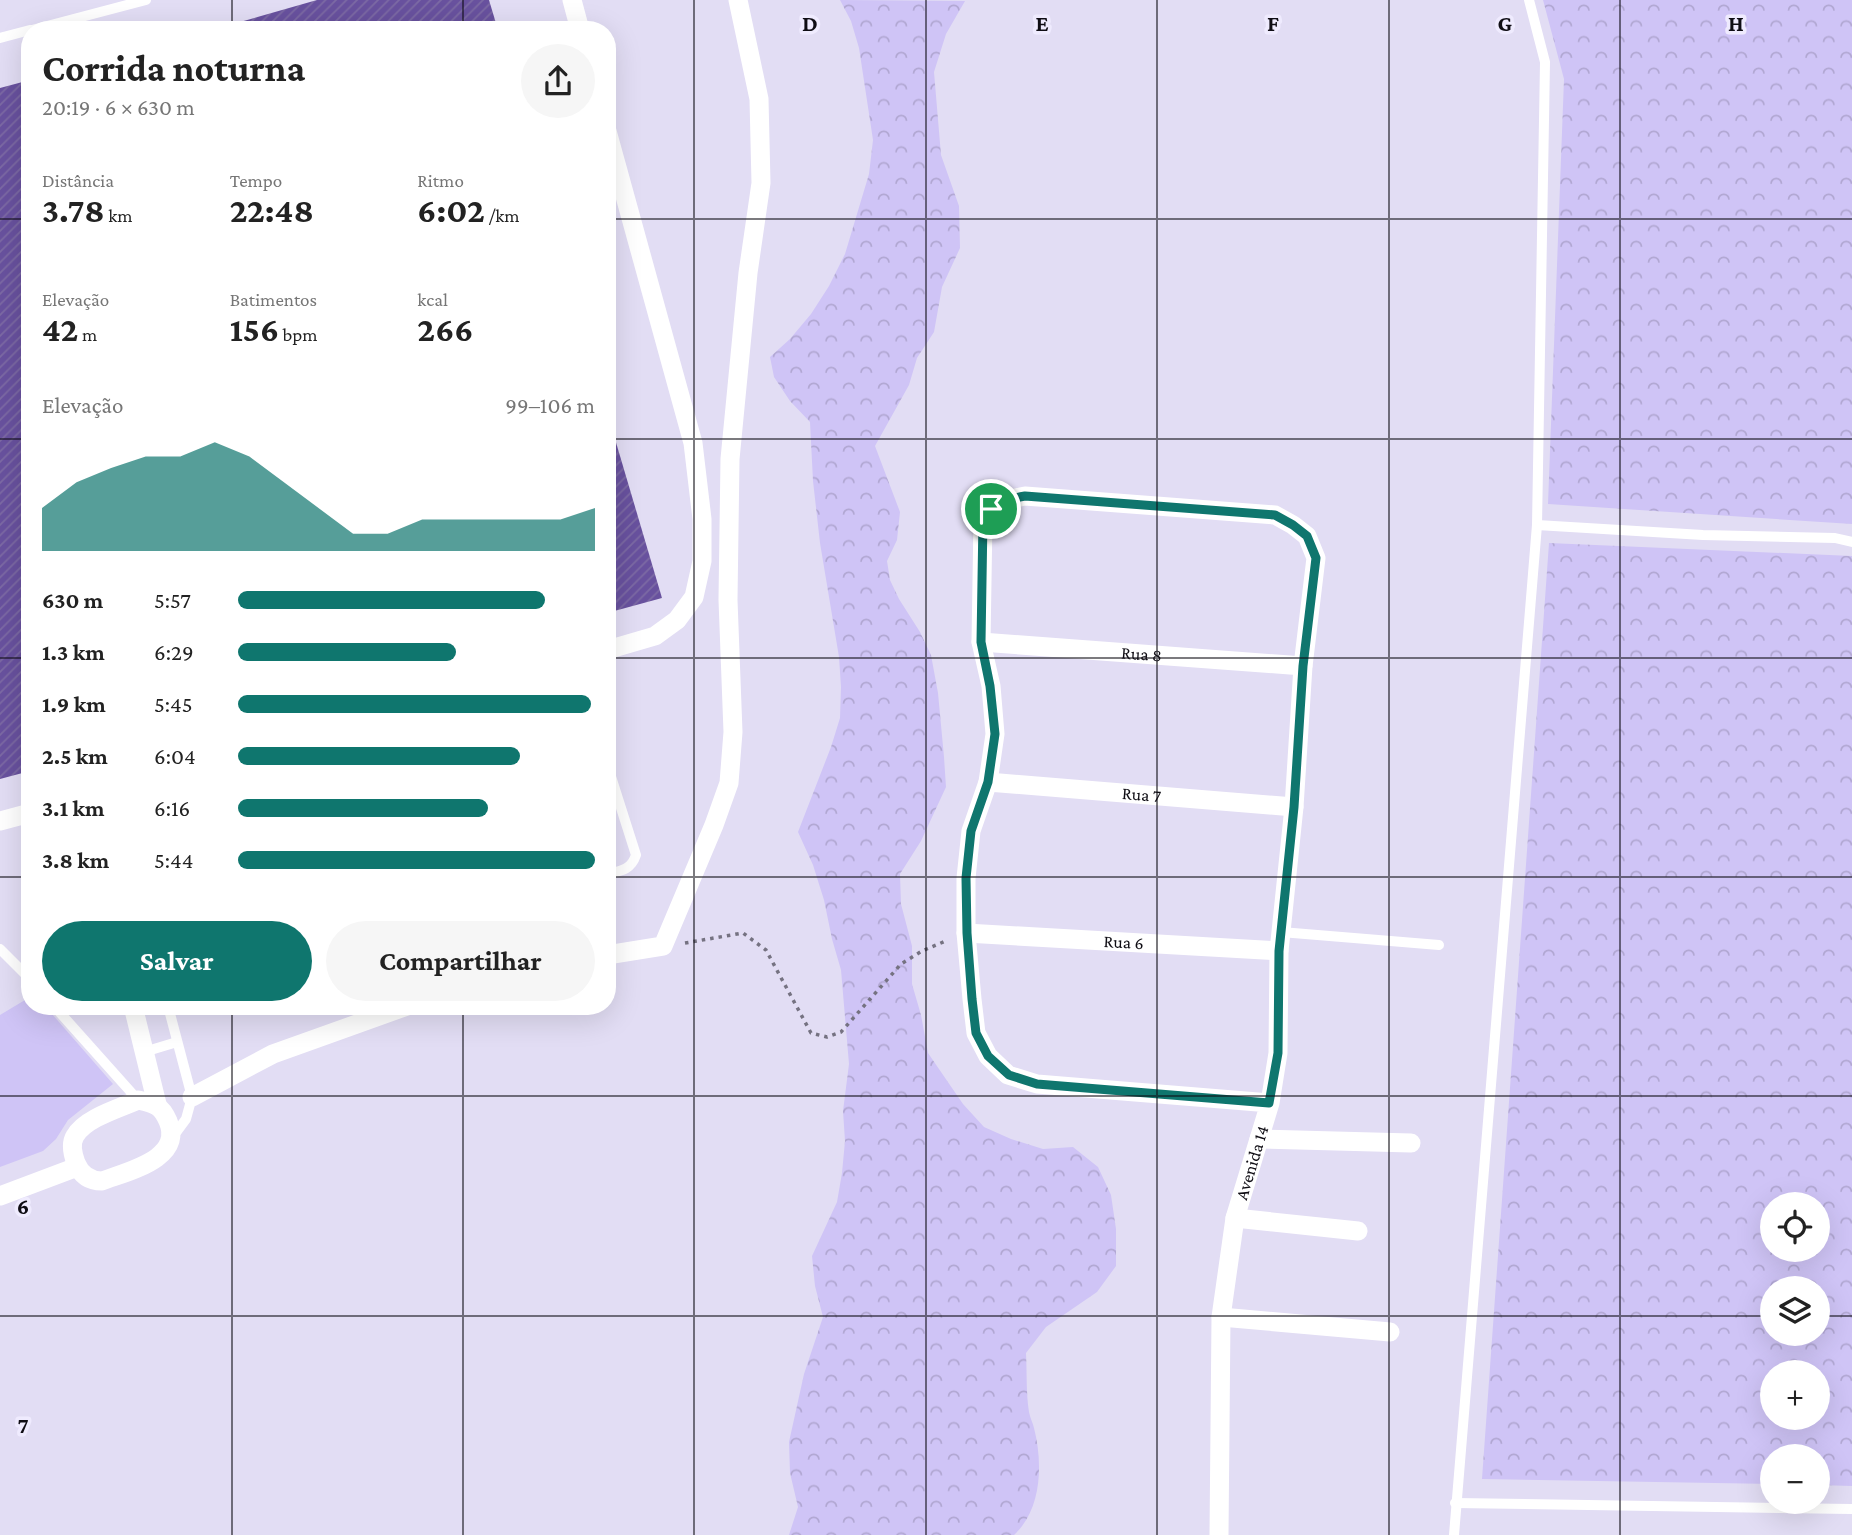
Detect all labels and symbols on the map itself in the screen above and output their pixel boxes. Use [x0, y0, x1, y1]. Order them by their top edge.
text: D [802, 10, 818, 36]
text: E [1035, 10, 1049, 36]
text: F [1267, 10, 1279, 36]
text: G [1498, 10, 1513, 36]
text: H [1728, 10, 1744, 36]
pin [961, 479, 1021, 539]
street label: Rua 8 [1121, 642, 1163, 665]
street label: Rua 7 [1121, 783, 1162, 806]
street label: Rua 6 [1103, 931, 1144, 953]
street label: Avenida 14 [1231, 1123, 1273, 1202]
text: 6 [17, 1193, 29, 1219]
text: 7 [17, 1412, 29, 1438]

